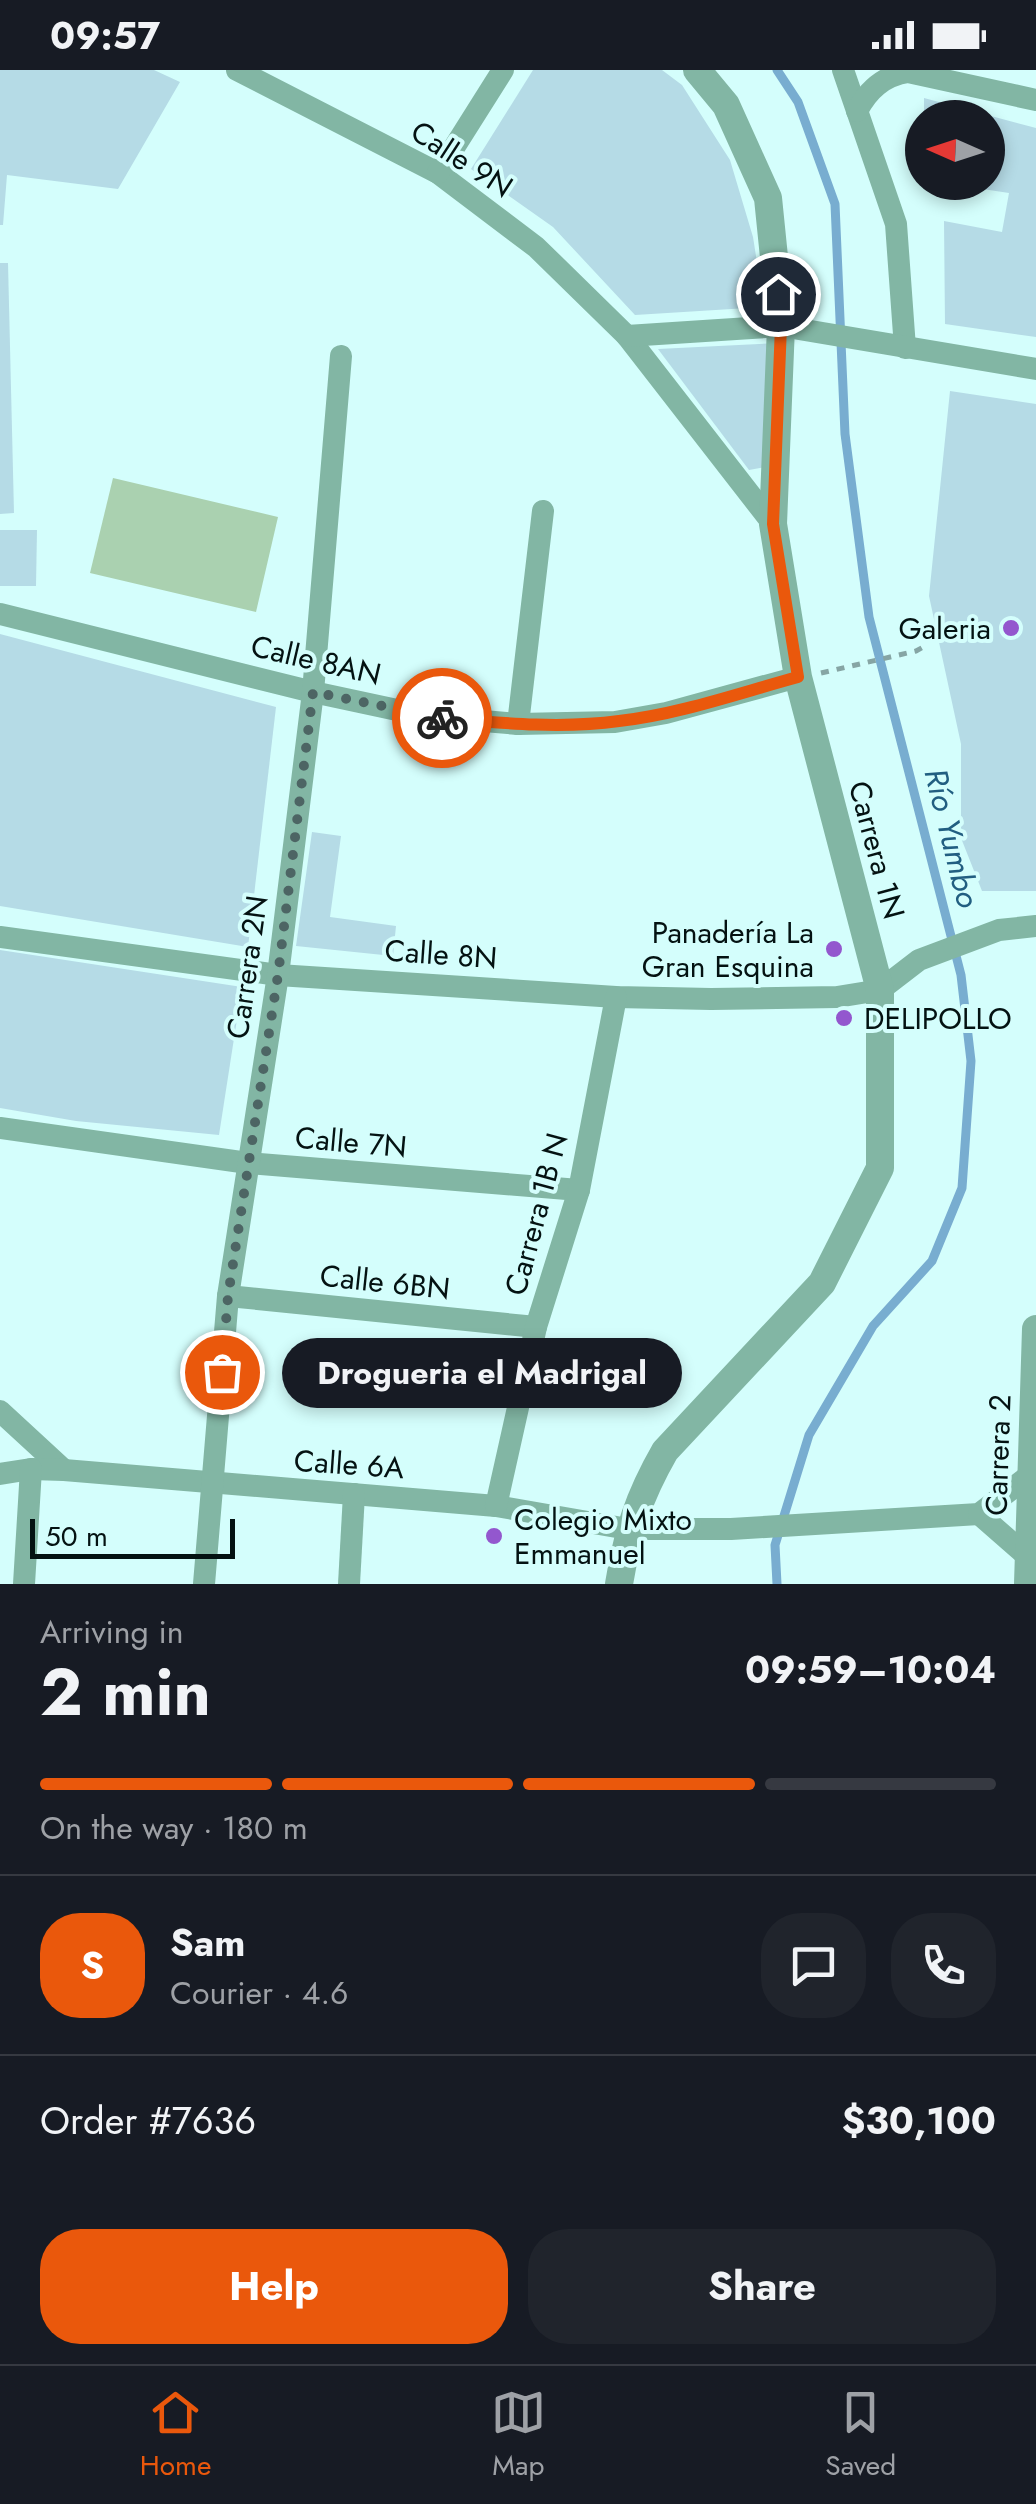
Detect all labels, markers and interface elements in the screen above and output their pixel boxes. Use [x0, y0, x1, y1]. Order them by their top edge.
text: 09:57 [50, 8, 160, 63]
north arrow [905, 100, 1005, 200]
map controls [905, 100, 1005, 200]
street label: Calle 9N [403, 110, 521, 208]
pin [736, 252, 821, 337]
icon: home [751, 267, 806, 322]
place label: Galeria [898, 607, 991, 650]
marker: Galeria [1000, 617, 1022, 639]
street label: Calle 8AN [247, 624, 385, 696]
courier [392, 668, 492, 768]
icon: bike [415, 691, 470, 746]
water label: Río Yumbo [912, 764, 992, 913]
street label: Carrera 1N [838, 776, 916, 924]
street label: Carrera 2N [216, 892, 278, 1042]
place label: Panadería La Gran Esquina [642, 911, 814, 988]
street label: Calle 8N [383, 929, 499, 979]
marker: Panadería La Gran Esquina [823, 938, 845, 960]
place label: DELIPOLLO [864, 997, 1012, 1040]
marker: DELIPOLLO [833, 1007, 855, 1029]
street label: Calle 7N [293, 1116, 409, 1168]
street label: Carrera 1B N [494, 1128, 578, 1300]
street label: Calle 6BN [318, 1254, 452, 1310]
pin [180, 1330, 265, 1415]
callout: Drogueria el Madrigal [282, 1337, 682, 1407]
icon: bag [195, 1345, 250, 1400]
text: Drogueria el Madrigal [317, 1350, 647, 1396]
street label: Carrera 2 [974, 1394, 1022, 1516]
street label: Calle 6A [292, 1439, 406, 1489]
place label: Colegio Mixto Emmanuel [514, 1498, 692, 1575]
scale bar [30, 1514, 235, 1558]
text: 50 m [45, 1516, 108, 1557]
marker: Colegio Mixto Emmanuel [483, 1525, 505, 1547]
text: Arriving in [40, 1609, 184, 1655]
text: 09:59–10:04 [745, 1642, 996, 1697]
text: 2 min [40, 1645, 211, 1739]
text: On the way · 180 m [40, 1805, 308, 1851]
button: chat [761, 1913, 866, 2018]
button: phone [891, 1913, 996, 2018]
text: Sam [170, 1915, 245, 1970]
text: S [81, 1938, 104, 1993]
text: Courier · 4.6 [170, 1970, 348, 2016]
text: Order #7636 [40, 2093, 256, 2148]
text: $30,100 [842, 2093, 996, 2148]
button: Help [40, 2229, 508, 2344]
button: Share [528, 2229, 996, 2344]
tab: Home [140, 2385, 211, 2486]
tab: Map [491, 2385, 546, 2486]
tab: Saved [825, 2385, 896, 2486]

